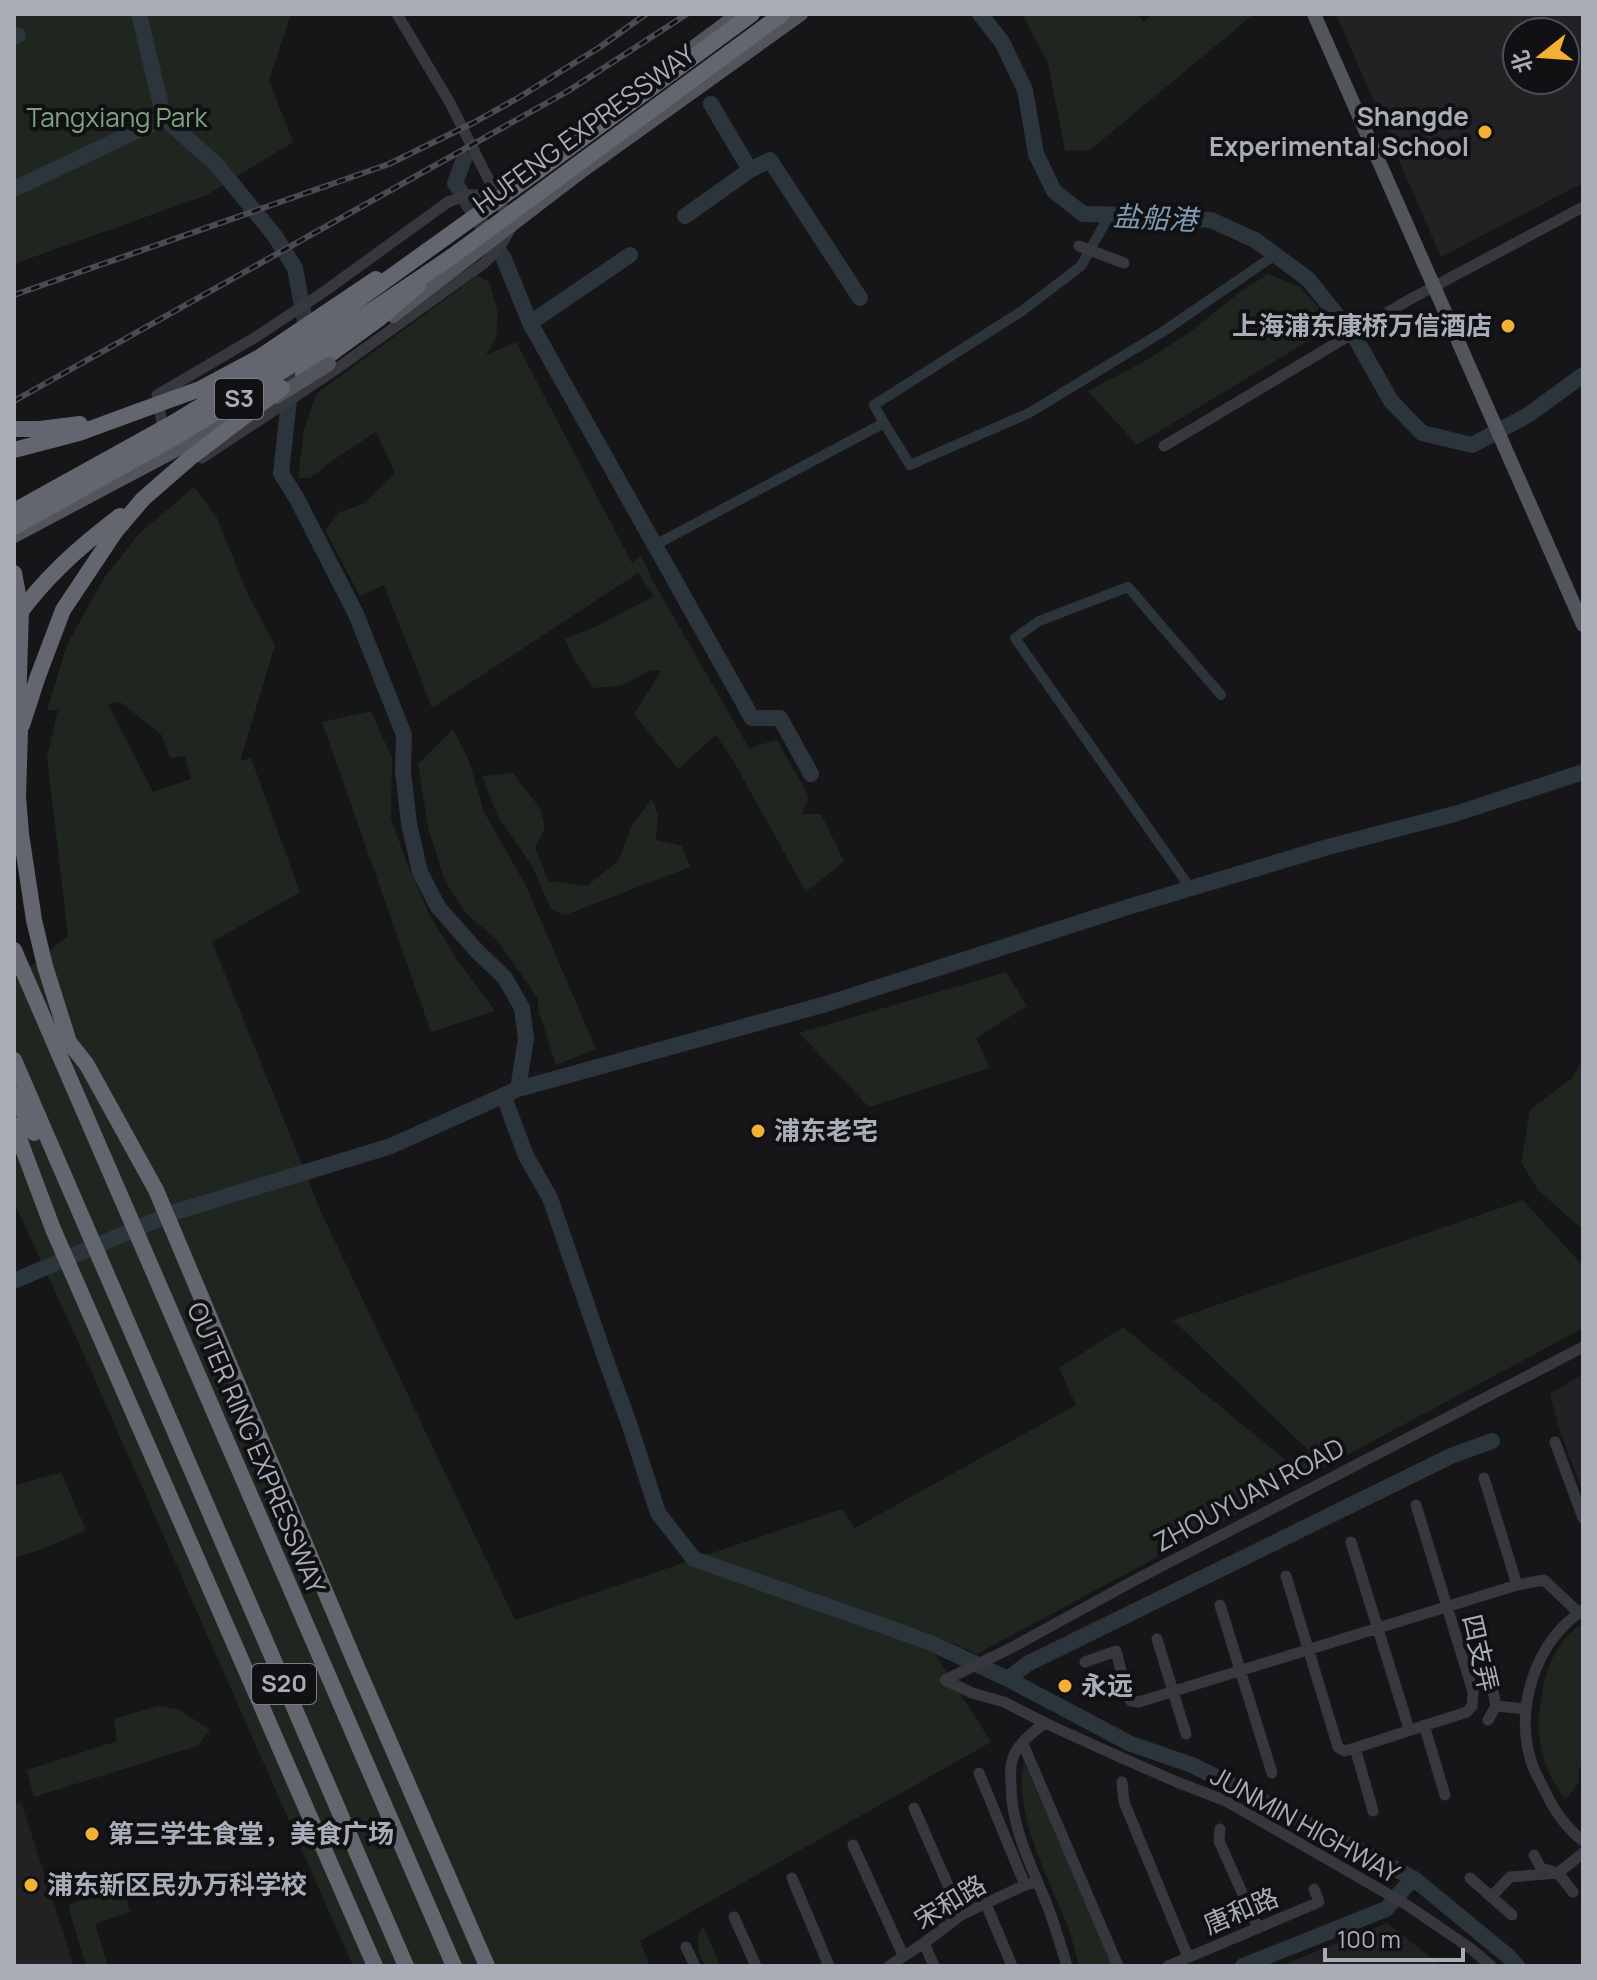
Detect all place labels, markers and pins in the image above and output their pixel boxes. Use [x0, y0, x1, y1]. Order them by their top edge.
place label: Shangde Experimental School [1209, 98, 1469, 164]
marker: Shangde Experimental School [1476, 123, 1494, 141]
place label: 上海浦东康桥万信酒店 [1232, 307, 1492, 343]
marker: 上海浦东康桥万信酒店 [1499, 317, 1517, 335]
place label: 浦东老宅 [774, 1112, 878, 1148]
marker: 浦东老宅 [749, 1122, 767, 1140]
place label: 永远 [1081, 1667, 1133, 1703]
marker: 永远 [1056, 1677, 1074, 1695]
place label: 第三学生食堂，美食广场 [108, 1815, 394, 1851]
marker: 第三学生食堂，美食广场 [83, 1825, 101, 1843]
place label: 浦东新区民办万科学校 [47, 1866, 307, 1902]
marker: 浦东新区民办万科学校 [22, 1876, 40, 1894]

